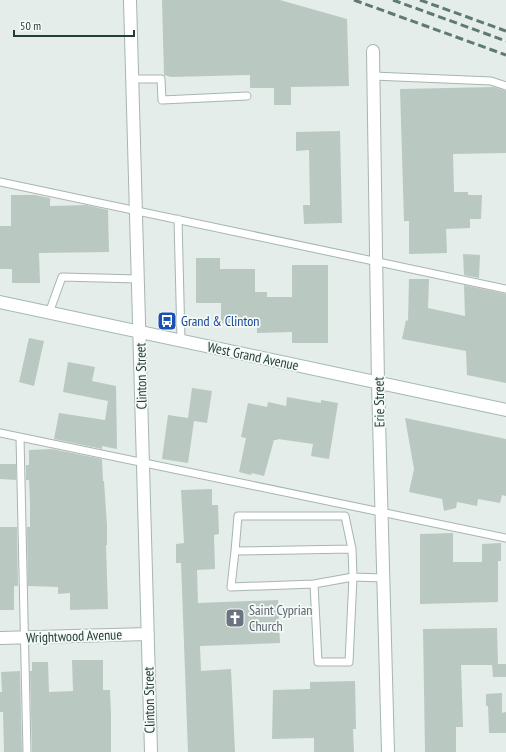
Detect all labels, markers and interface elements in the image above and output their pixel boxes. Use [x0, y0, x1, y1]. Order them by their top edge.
scale bar [14, 12, 134, 38]
text: 50 m [20, 18, 41, 33]
bus stop icon: Grand & Clinton [156, 310, 178, 332]
place label: Grand & Clinton [181, 312, 259, 330]
street label: West Grand Avenue [206, 338, 300, 374]
street label: Clinton Street [131, 342, 151, 410]
street label: Erie Street [370, 376, 388, 427]
place label: Saint Cyprian Church [249, 601, 312, 635]
church icon: Saint Cyprian Church [224, 607, 246, 629]
street label: Wrightwood Avenue [26, 625, 123, 647]
street label: Clinton Street [139, 666, 159, 734]

